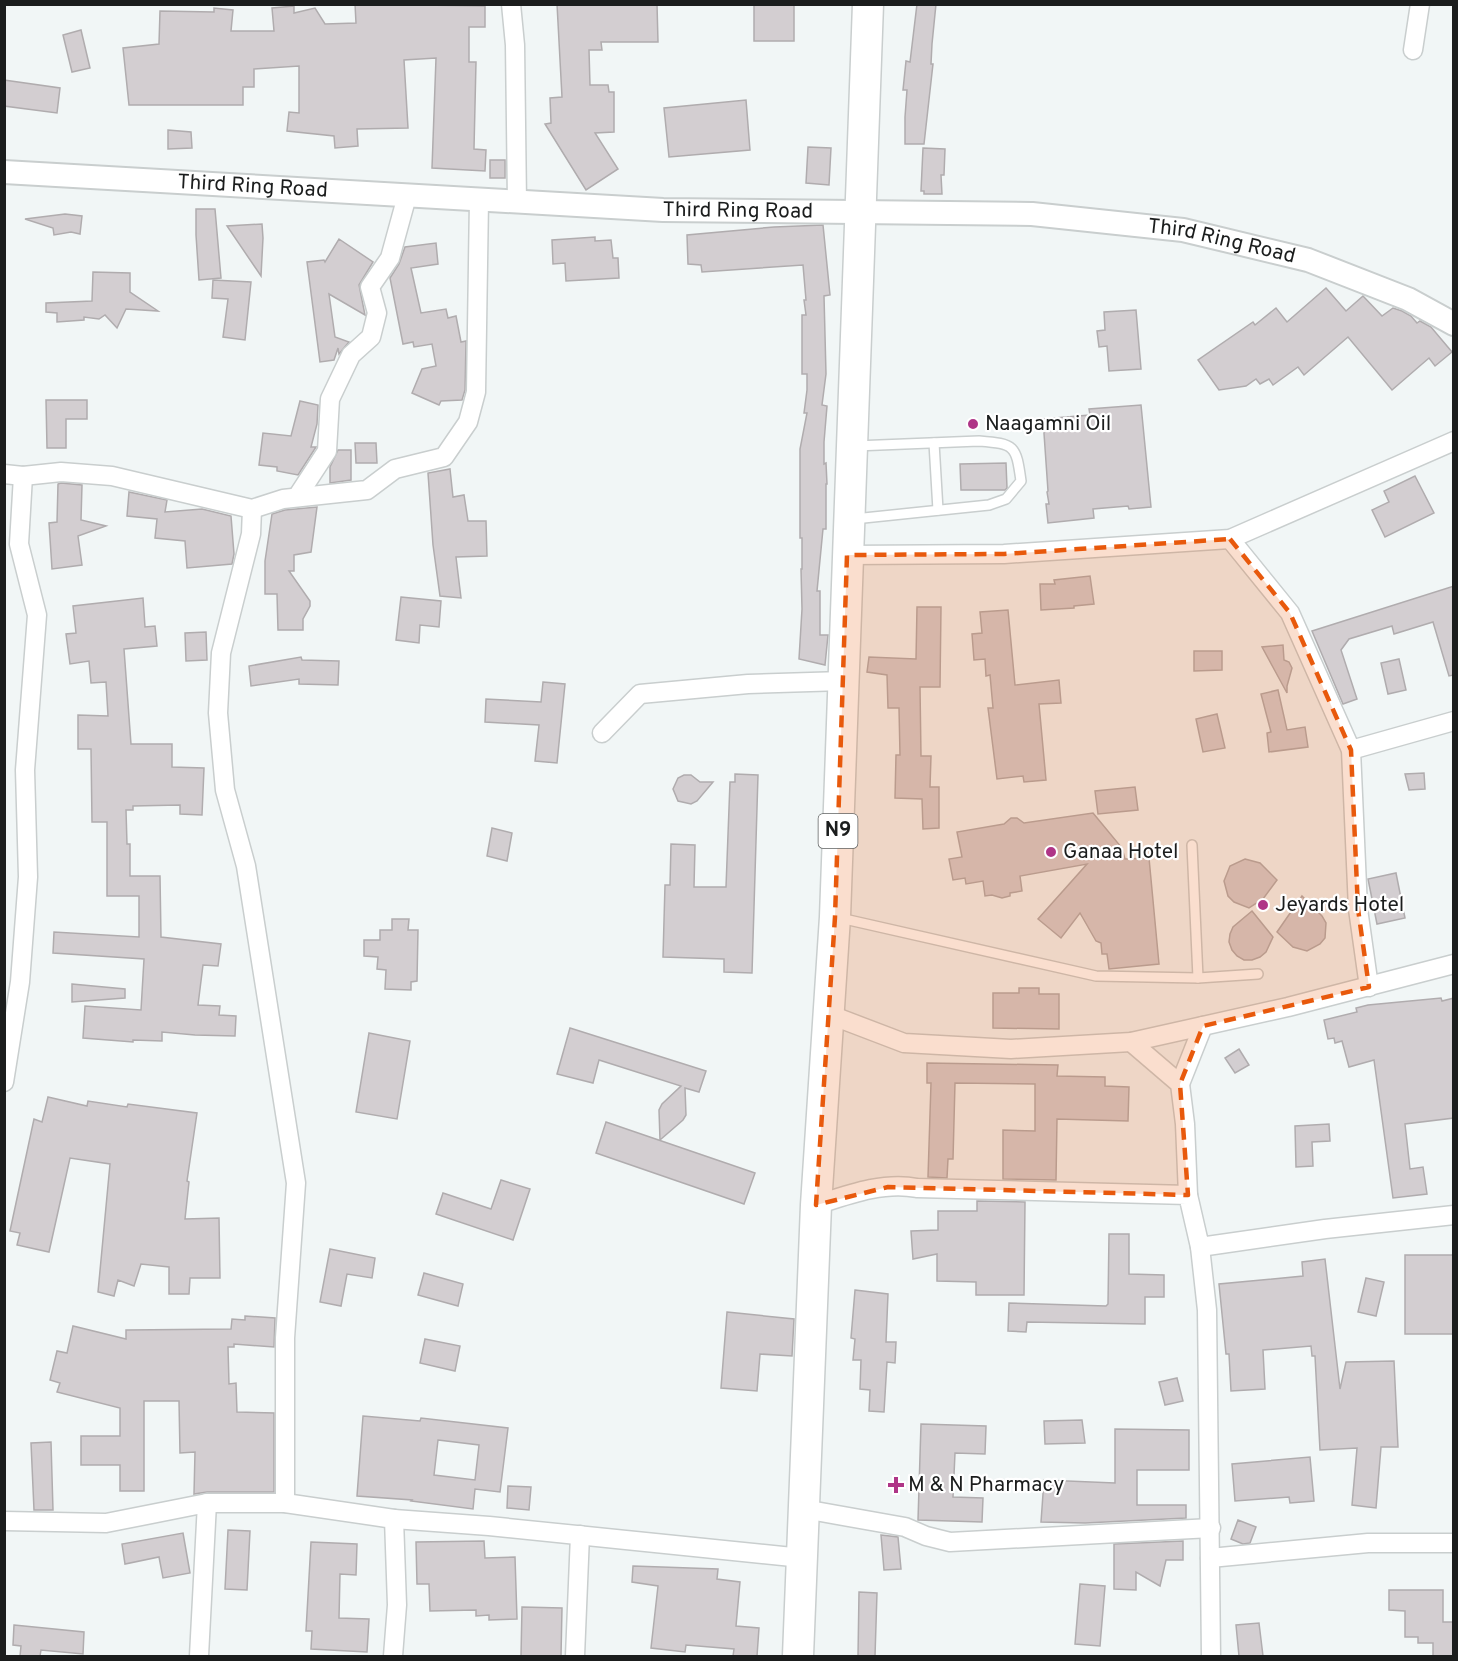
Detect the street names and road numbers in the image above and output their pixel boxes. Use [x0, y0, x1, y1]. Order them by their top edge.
street label: Third Ring Road [177, 169, 329, 204]
street label: Third Ring Road [662, 196, 813, 225]
street label: Third Ring Road [1146, 213, 1298, 270]
road number: N9 [818, 814, 858, 848]

